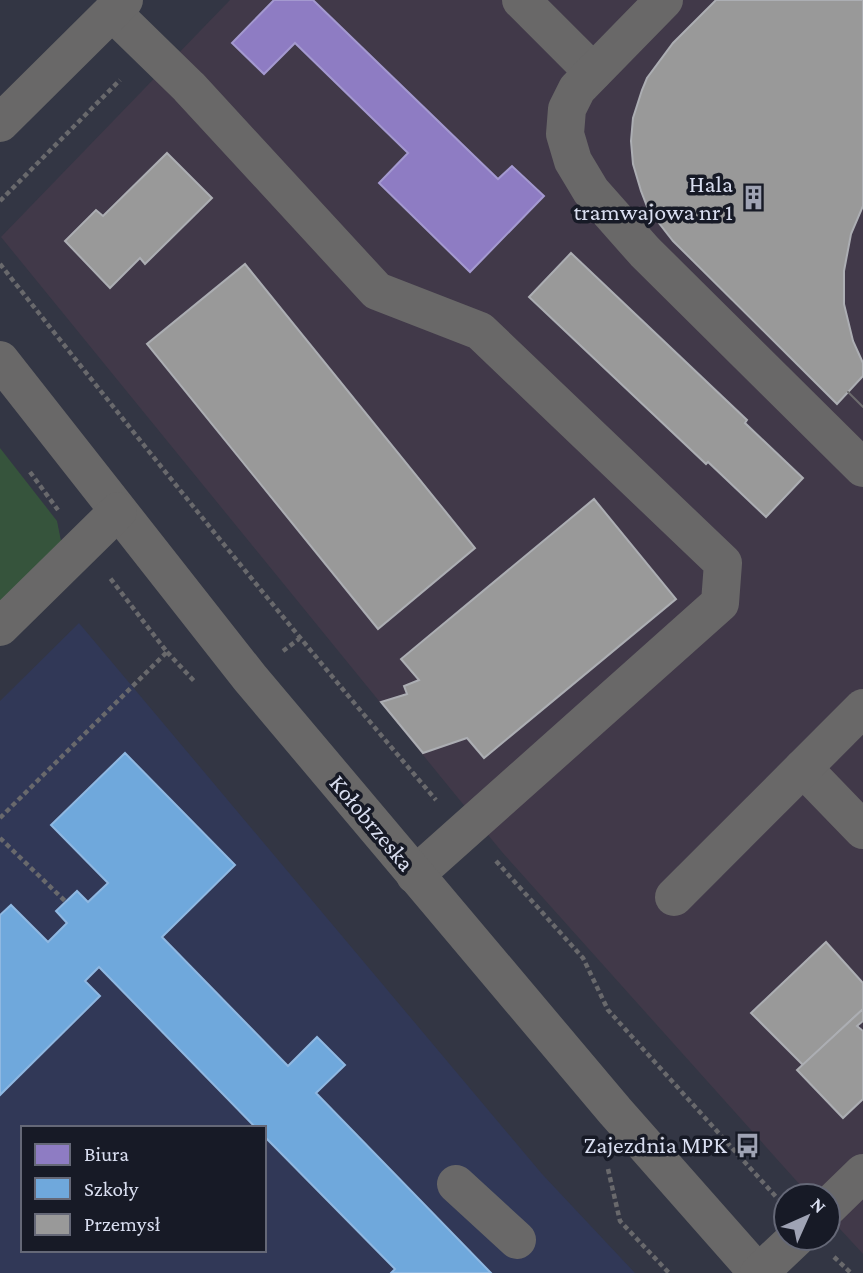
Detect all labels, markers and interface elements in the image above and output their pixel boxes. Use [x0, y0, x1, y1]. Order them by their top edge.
place label: Hala tramwajowa nr 1 [573, 170, 733, 225]
building icon: Hala tramwajowa nr 1 [739, 184, 767, 212]
street label: Kołobrzeska [324, 769, 420, 876]
legend [21, 1126, 266, 1252]
place label: Zajezdnia MPK [584, 1131, 727, 1158]
bus stop icon: Zajezdnia MPK [733, 1131, 761, 1159]
text: Biura [84, 1142, 129, 1166]
text: Szkoły [84, 1177, 139, 1201]
north arrow [772, 1182, 842, 1252]
text: N [807, 1193, 831, 1217]
text: Przemysł [84, 1212, 161, 1236]

